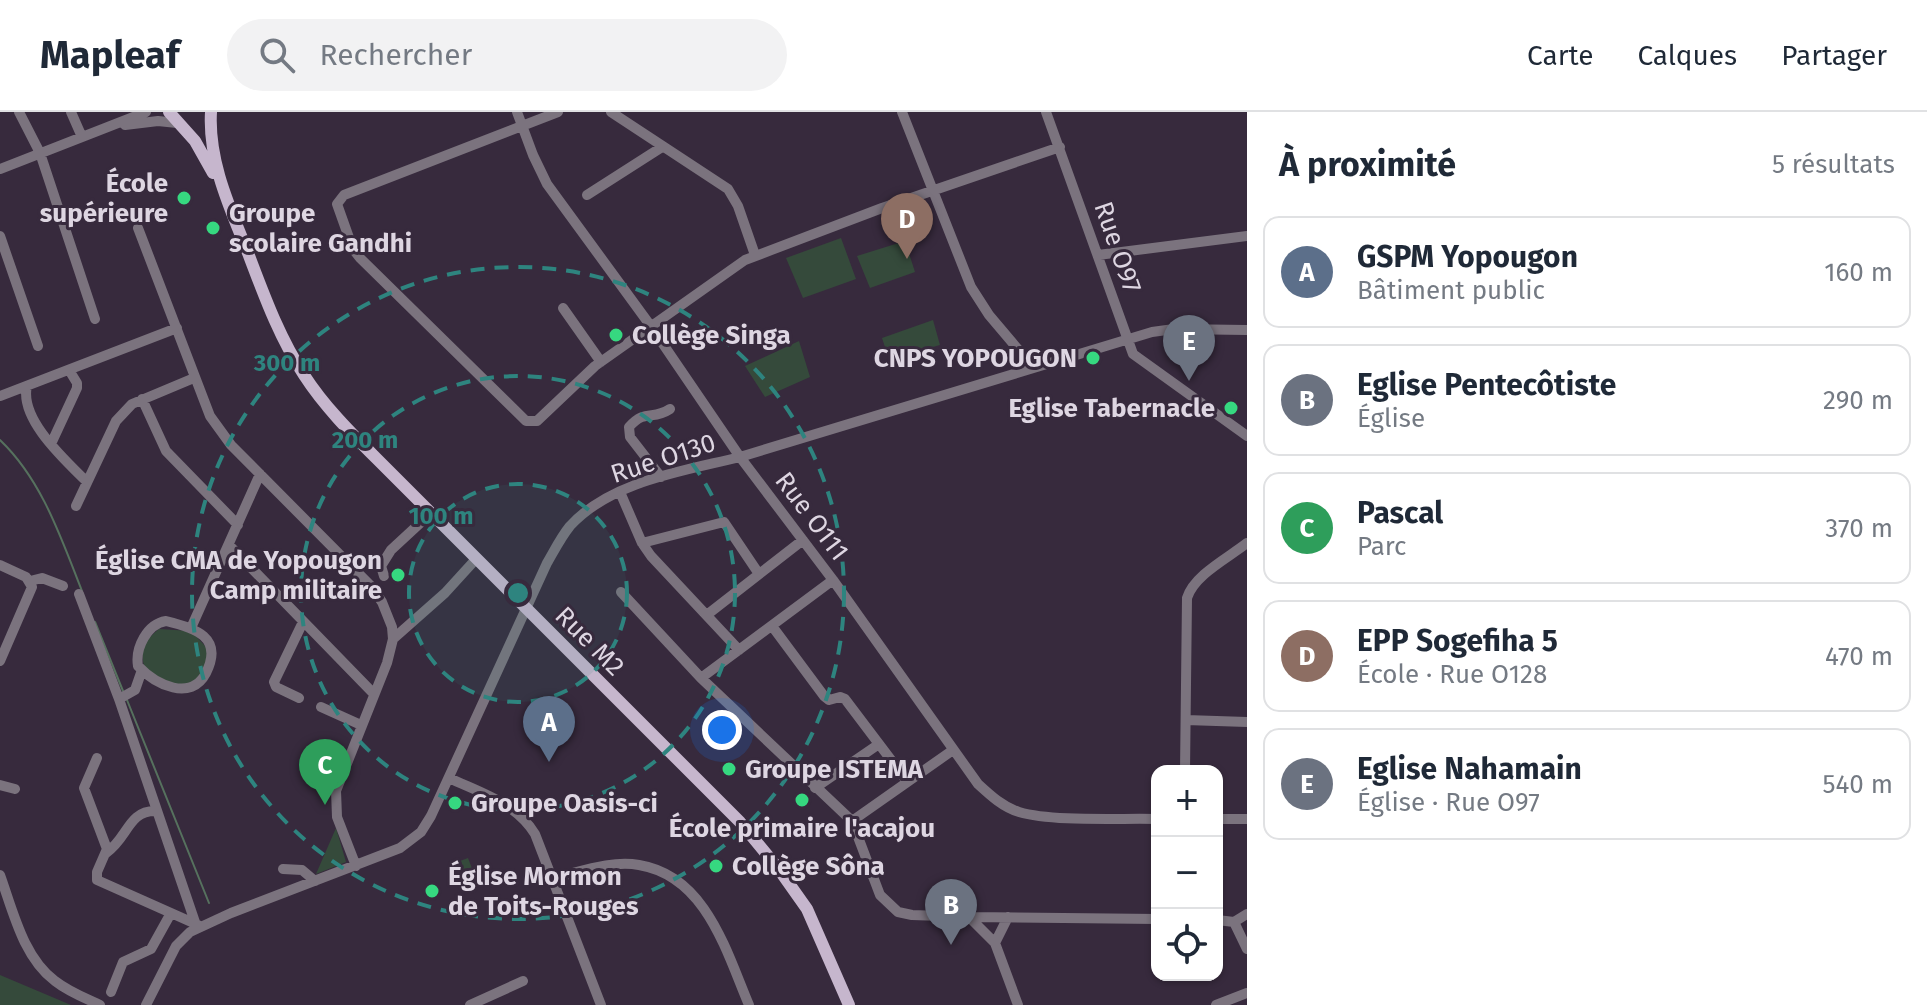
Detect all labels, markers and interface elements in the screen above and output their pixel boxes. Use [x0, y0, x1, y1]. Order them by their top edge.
search box [227, 19, 787, 91]
text: Mapleaf [40, 32, 179, 78]
icon: search [255, 33, 299, 77]
text: Rechercher [319, 37, 472, 73]
text: Carte [1527, 39, 1593, 72]
text: Calques [1637, 39, 1737, 72]
text: Partager [1781, 39, 1887, 72]
text: À proximité [1279, 144, 1456, 185]
text: 5 résultats [1772, 149, 1895, 180]
place label: École supérieure [40, 167, 168, 229]
marker: École supérieure [175, 189, 193, 207]
pin: D [881, 193, 933, 259]
street label: Rue O97 [1087, 197, 1148, 297]
place label: Groupe scolaire Gandhi [229, 198, 412, 259]
marker: Groupe scolaire Gandhi [204, 219, 222, 237]
text: GSPM Yopougon [1357, 239, 1578, 275]
text: A [1299, 257, 1315, 288]
text: 160 m [1824, 257, 1893, 288]
text: Bâtiment public [1357, 275, 1545, 306]
pin: E [1163, 315, 1215, 381]
place label: Collège Singa [632, 320, 791, 351]
marker: Collège Singa [607, 326, 625, 344]
place label: CNPS YOPOUGON [874, 343, 1077, 374]
text: 300 m [253, 349, 320, 377]
marker: CNPS YOPOUGON [1084, 349, 1102, 367]
text: Eglise Pentecôtiste [1357, 367, 1616, 403]
text: B [1299, 385, 1315, 416]
text: 290 m [1823, 385, 1893, 416]
place label: Eglise Tabernacle [1008, 393, 1215, 424]
marker: Eglise Tabernacle [1222, 399, 1240, 417]
text: Église [1357, 403, 1425, 434]
text: 200 m [332, 426, 398, 454]
street label: Rue O130 [607, 427, 719, 490]
street label: Rue O111 [768, 466, 855, 567]
text: Pascal [1357, 495, 1443, 531]
text: 100 m [408, 502, 474, 530]
text: C [1300, 513, 1314, 544]
text: 370 m [1825, 513, 1893, 544]
text: Parc [1357, 531, 1407, 562]
place label: Église CMA de Yopougon Camp militaire [95, 544, 382, 606]
marker: Église CMA de Yopougon Camp militaire [389, 566, 407, 584]
centre of rings [504, 579, 532, 607]
street label: Rue M2 [549, 600, 631, 682]
text: EPP Sogefiha 5 [1357, 623, 1558, 659]
text: D [1299, 641, 1315, 672]
text: 470 m [1825, 641, 1893, 672]
text: École · Rue O128 [1357, 659, 1547, 690]
pin: A [523, 696, 575, 762]
your location [702, 710, 742, 750]
pin: C [299, 739, 351, 805]
text: Eglise Nahamain [1357, 751, 1582, 787]
place label: Groupe ISTEMA [745, 754, 924, 785]
marker: Groupe ISTEMA [720, 760, 738, 778]
map controls [1151, 765, 1223, 981]
button: + [1151, 765, 1223, 837]
text: E [1300, 769, 1314, 800]
text: 540 m [1822, 769, 1893, 800]
text: Église · Rue O97 [1357, 787, 1540, 818]
place label: Groupe Oasis-ci [471, 788, 658, 819]
marker: École primaire l'acajou [793, 791, 811, 809]
marker: Groupe Oasis-ci [446, 794, 464, 812]
place label: École primaire l'acajou [669, 812, 935, 844]
button: − [1151, 837, 1223, 909]
place label: Collège Sôna [732, 851, 885, 882]
marker: Collège Sôna [707, 857, 725, 875]
place label: Église Mormon de Toits-Rouges [448, 860, 639, 922]
pin: B [925, 879, 977, 945]
marker: Église Mormon de Toits-Rouges [423, 882, 441, 900]
button: locate [1151, 909, 1223, 981]

